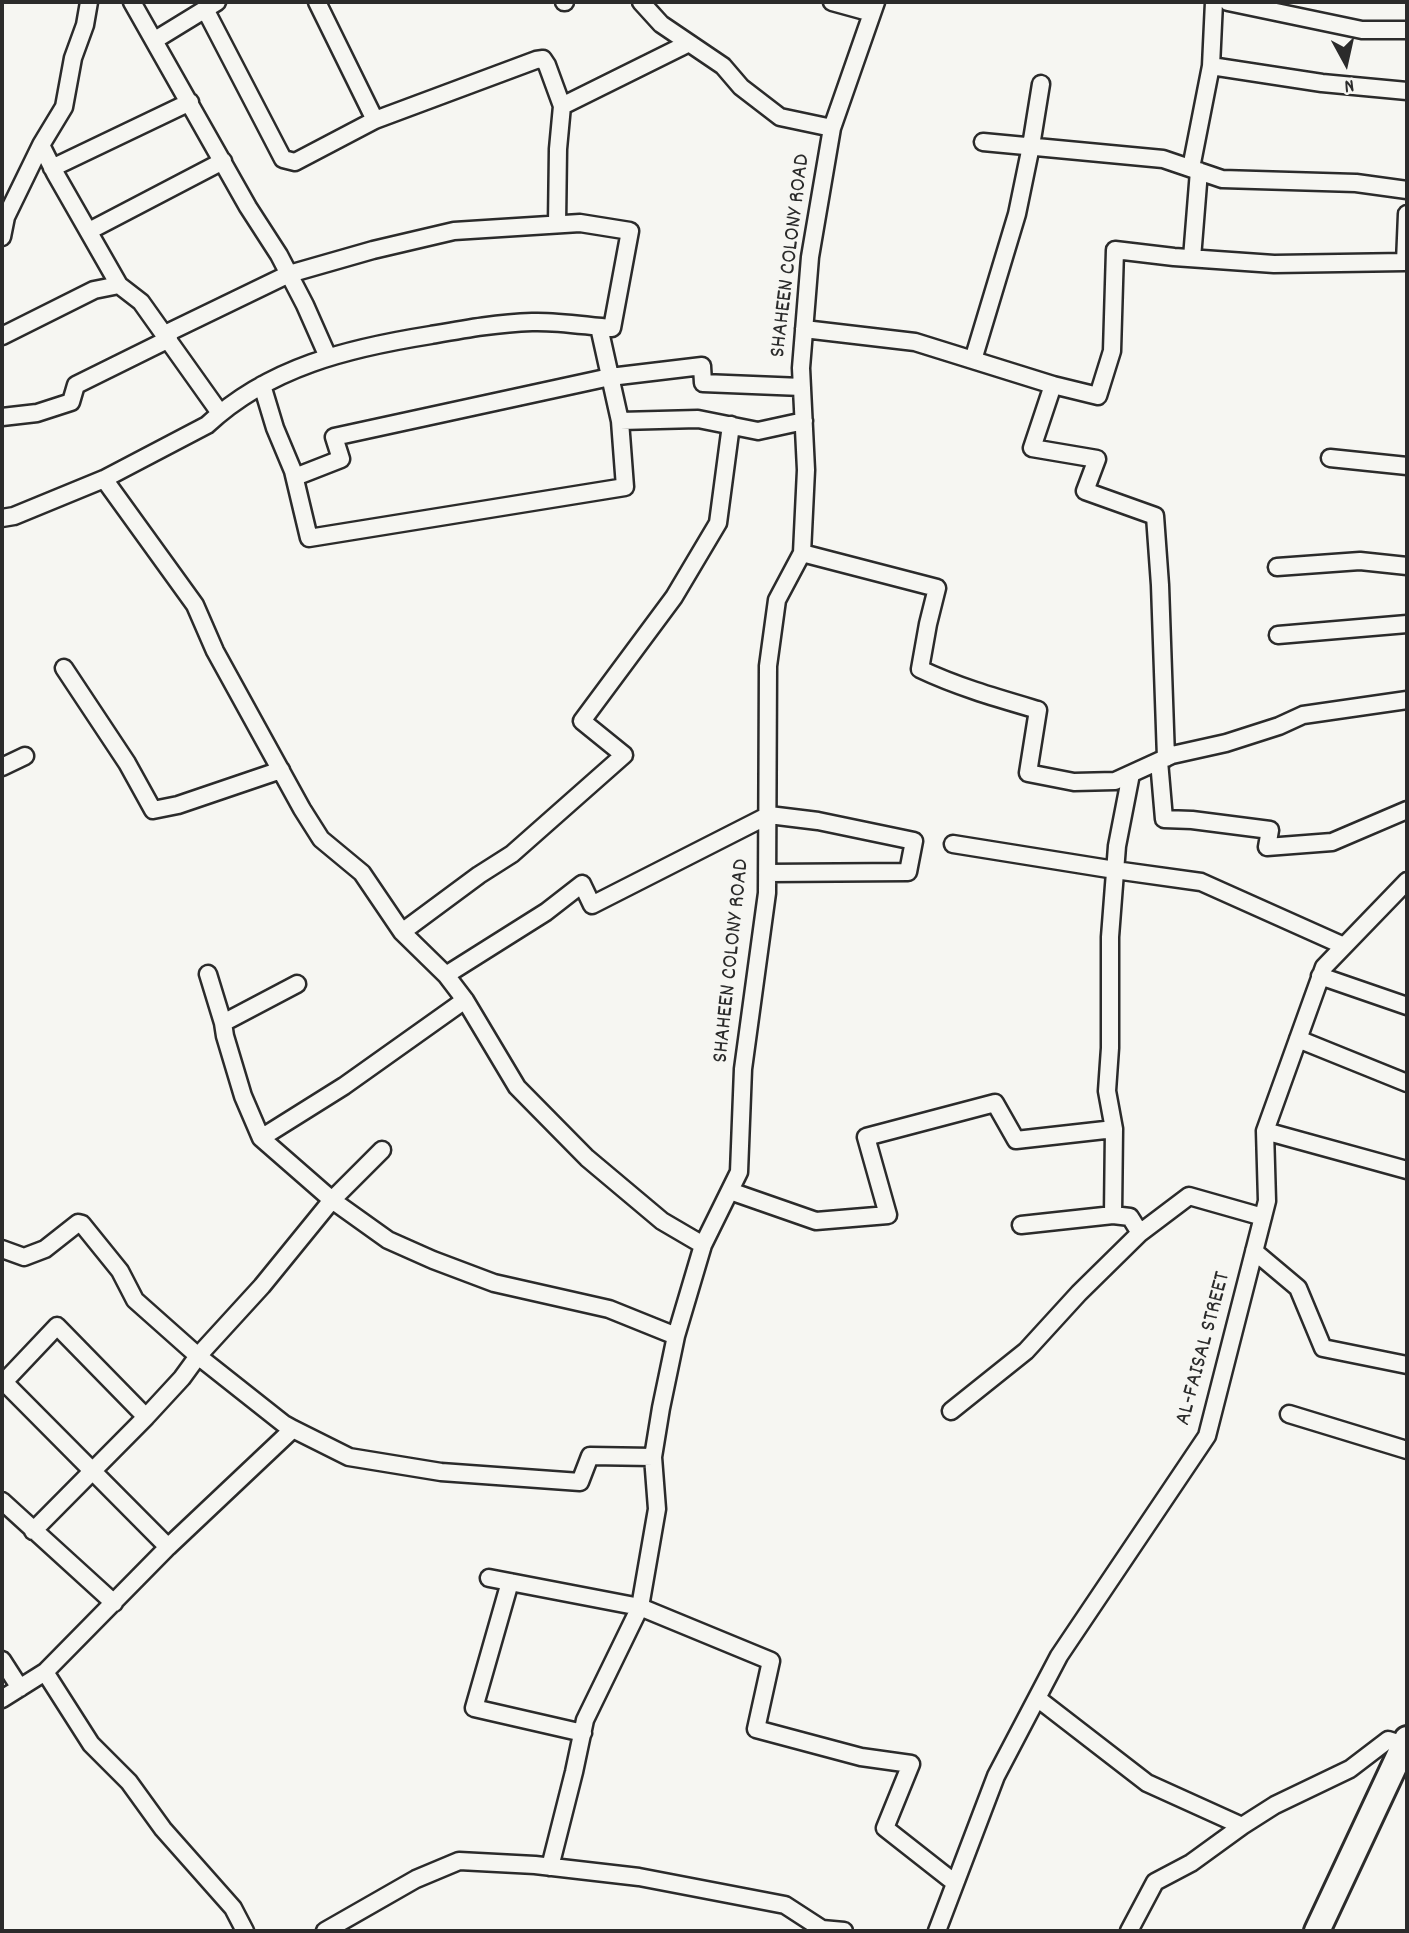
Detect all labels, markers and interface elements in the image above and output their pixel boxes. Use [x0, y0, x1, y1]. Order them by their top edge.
north arrow [1311, 28, 1381, 98]
text: N [1342, 70, 1356, 98]
street label: SHAHEEN COLONY ROAD [766, 153, 818, 359]
street label: SHAHEEN COLONY ROAD [709, 858, 757, 1064]
street label: AL-FAISAL STREET [1171, 1269, 1239, 1429]

